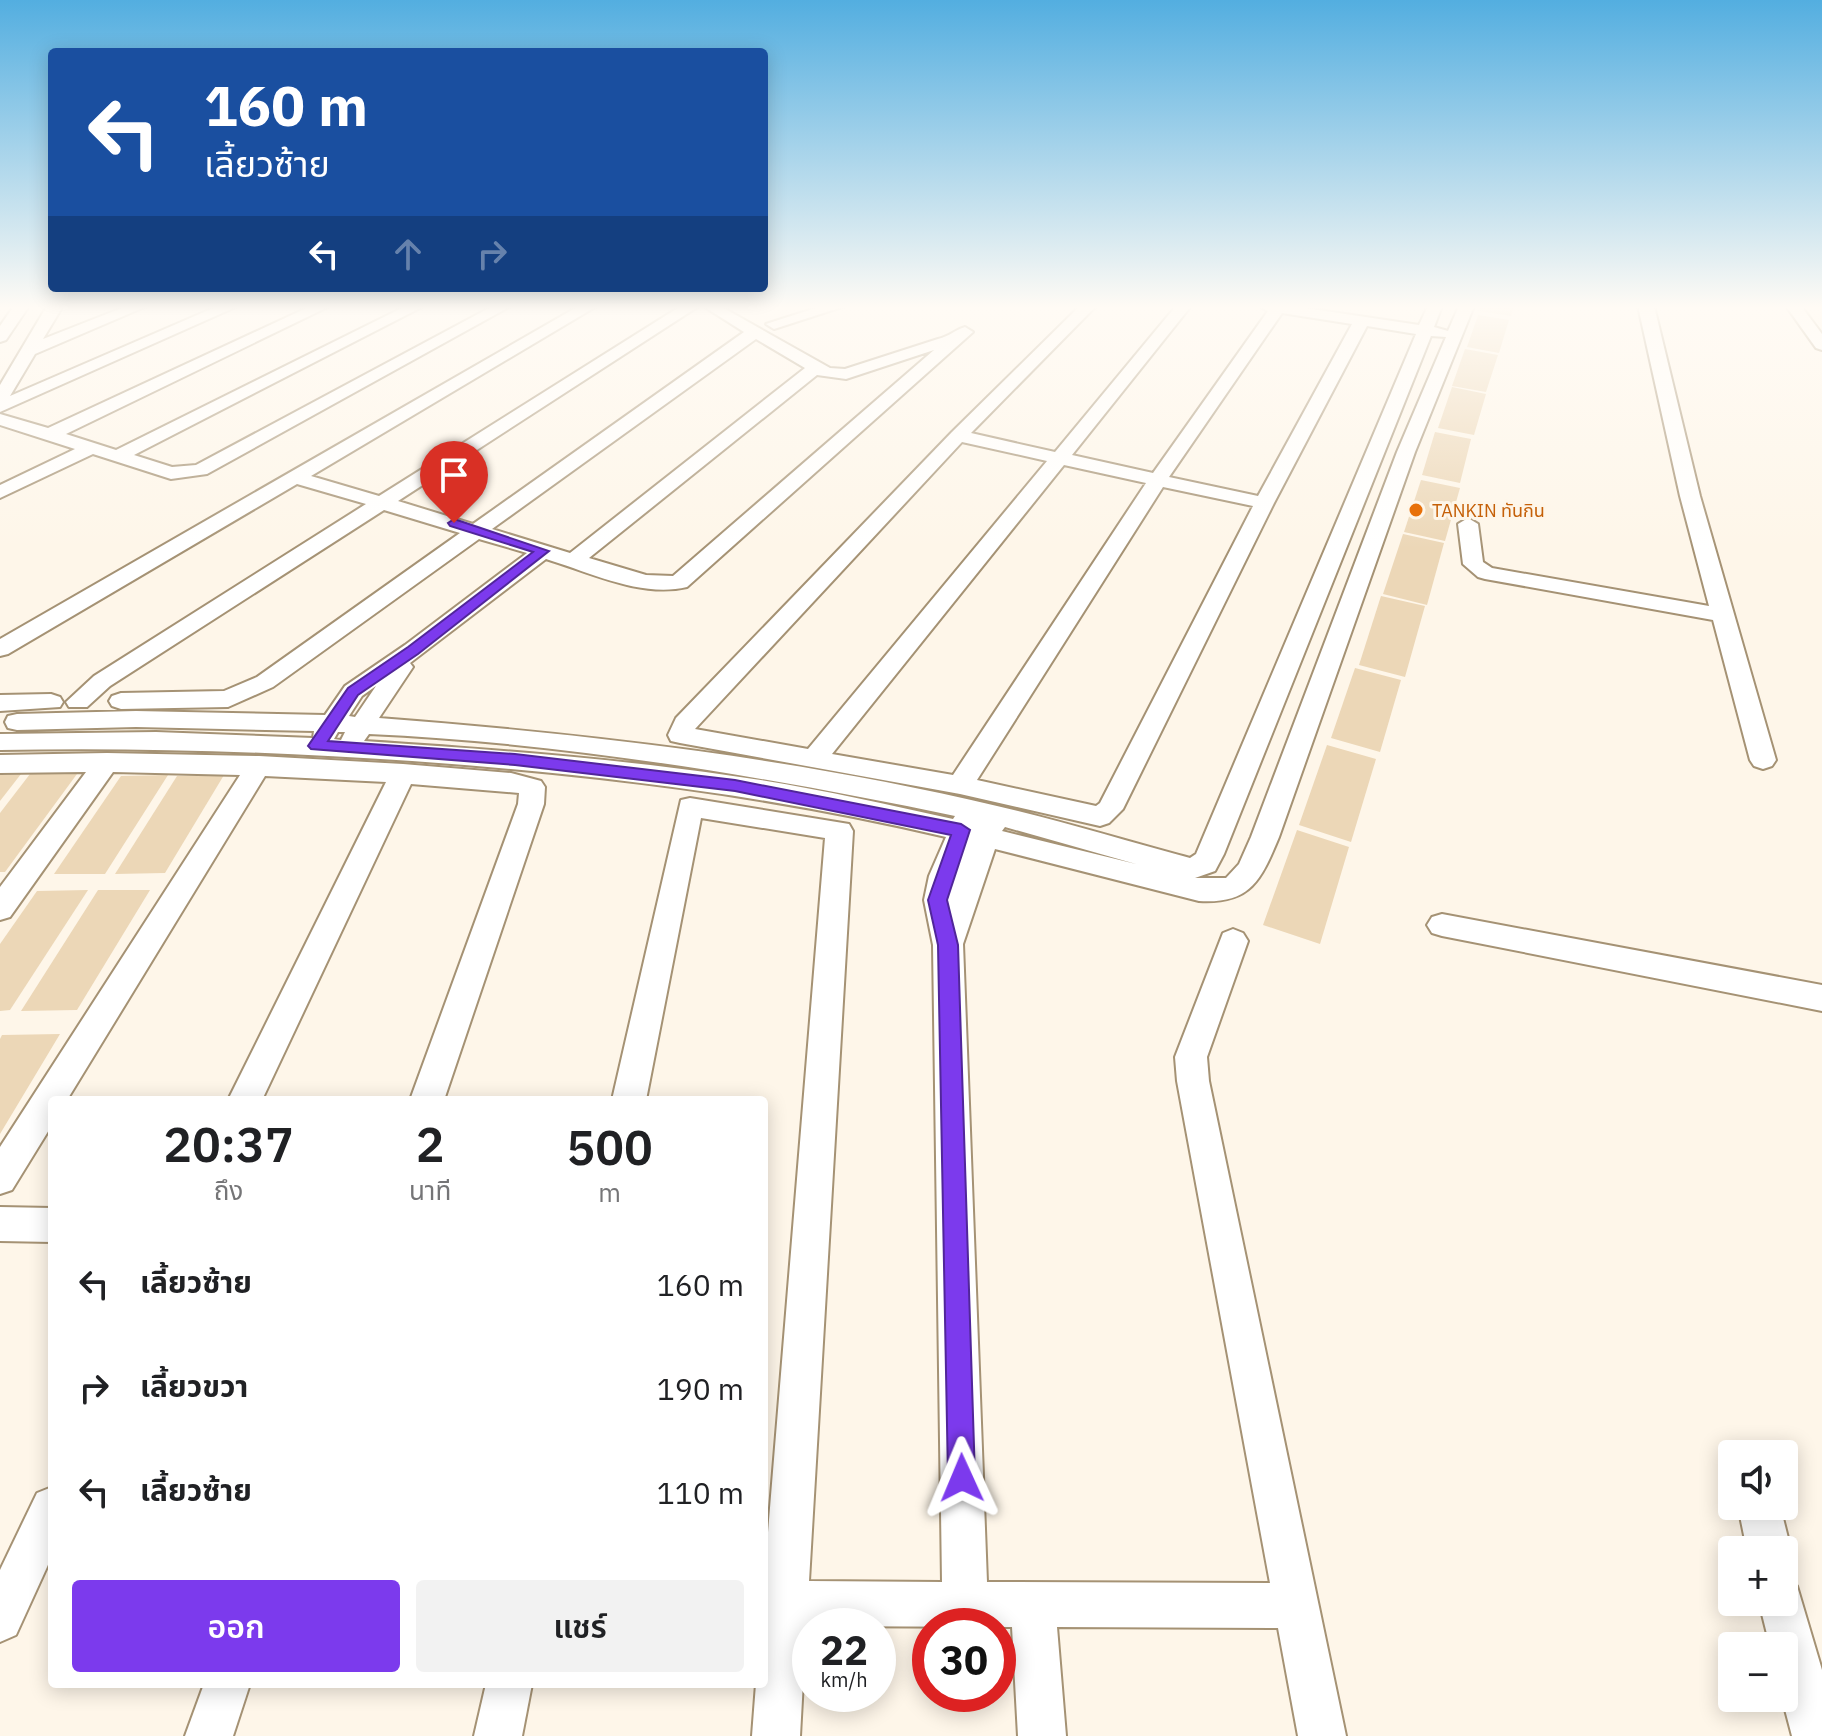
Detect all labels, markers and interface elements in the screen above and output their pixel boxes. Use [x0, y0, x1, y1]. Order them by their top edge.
text: 160 m [204, 69, 368, 141]
icon: left [72, 80, 176, 184]
text: เลี้ยวซ้าย [204, 140, 330, 187]
icon: left [302, 232, 346, 276]
icon: ahead [386, 232, 430, 276]
icon: right [470, 232, 514, 276]
pin [420, 441, 488, 523]
icon: arrive [432, 453, 476, 497]
place label: TANKIN ทันกิน [1432, 499, 1545, 522]
marker: TANKIN ทันกิน [1407, 501, 1425, 519]
text: 20:37 [163, 1113, 294, 1175]
text: 2 [416, 1113, 444, 1175]
text: 500 [566, 1116, 653, 1178]
text: ถึง [214, 1173, 243, 1207]
text: นาที [409, 1173, 451, 1207]
text: m [598, 1175, 621, 1209]
icon: left [72, 1262, 116, 1306]
text: เลี้ยวซ้าย [140, 1262, 252, 1301]
text: 160 m [657, 1265, 744, 1304]
icon: right [72, 1366, 116, 1410]
text: เลี้ยวขวา [140, 1366, 248, 1405]
text: 190 m [657, 1369, 744, 1408]
position arrow [920, 1436, 1004, 1520]
map controls [1718, 1440, 1798, 1712]
button: sound [1718, 1440, 1798, 1520]
icon: left [72, 1470, 116, 1514]
text: เลี้ยวซ้าย [140, 1470, 252, 1509]
text: 110 m [657, 1473, 744, 1512]
button: + [1718, 1536, 1798, 1616]
button: ออก [72, 1580, 400, 1672]
button: แชร์ [416, 1580, 744, 1672]
speed limit sign: 30 [912, 1608, 1016, 1712]
text: 22 [820, 1624, 868, 1676]
button: − [1718, 1632, 1798, 1712]
text: km/h [820, 1666, 868, 1693]

